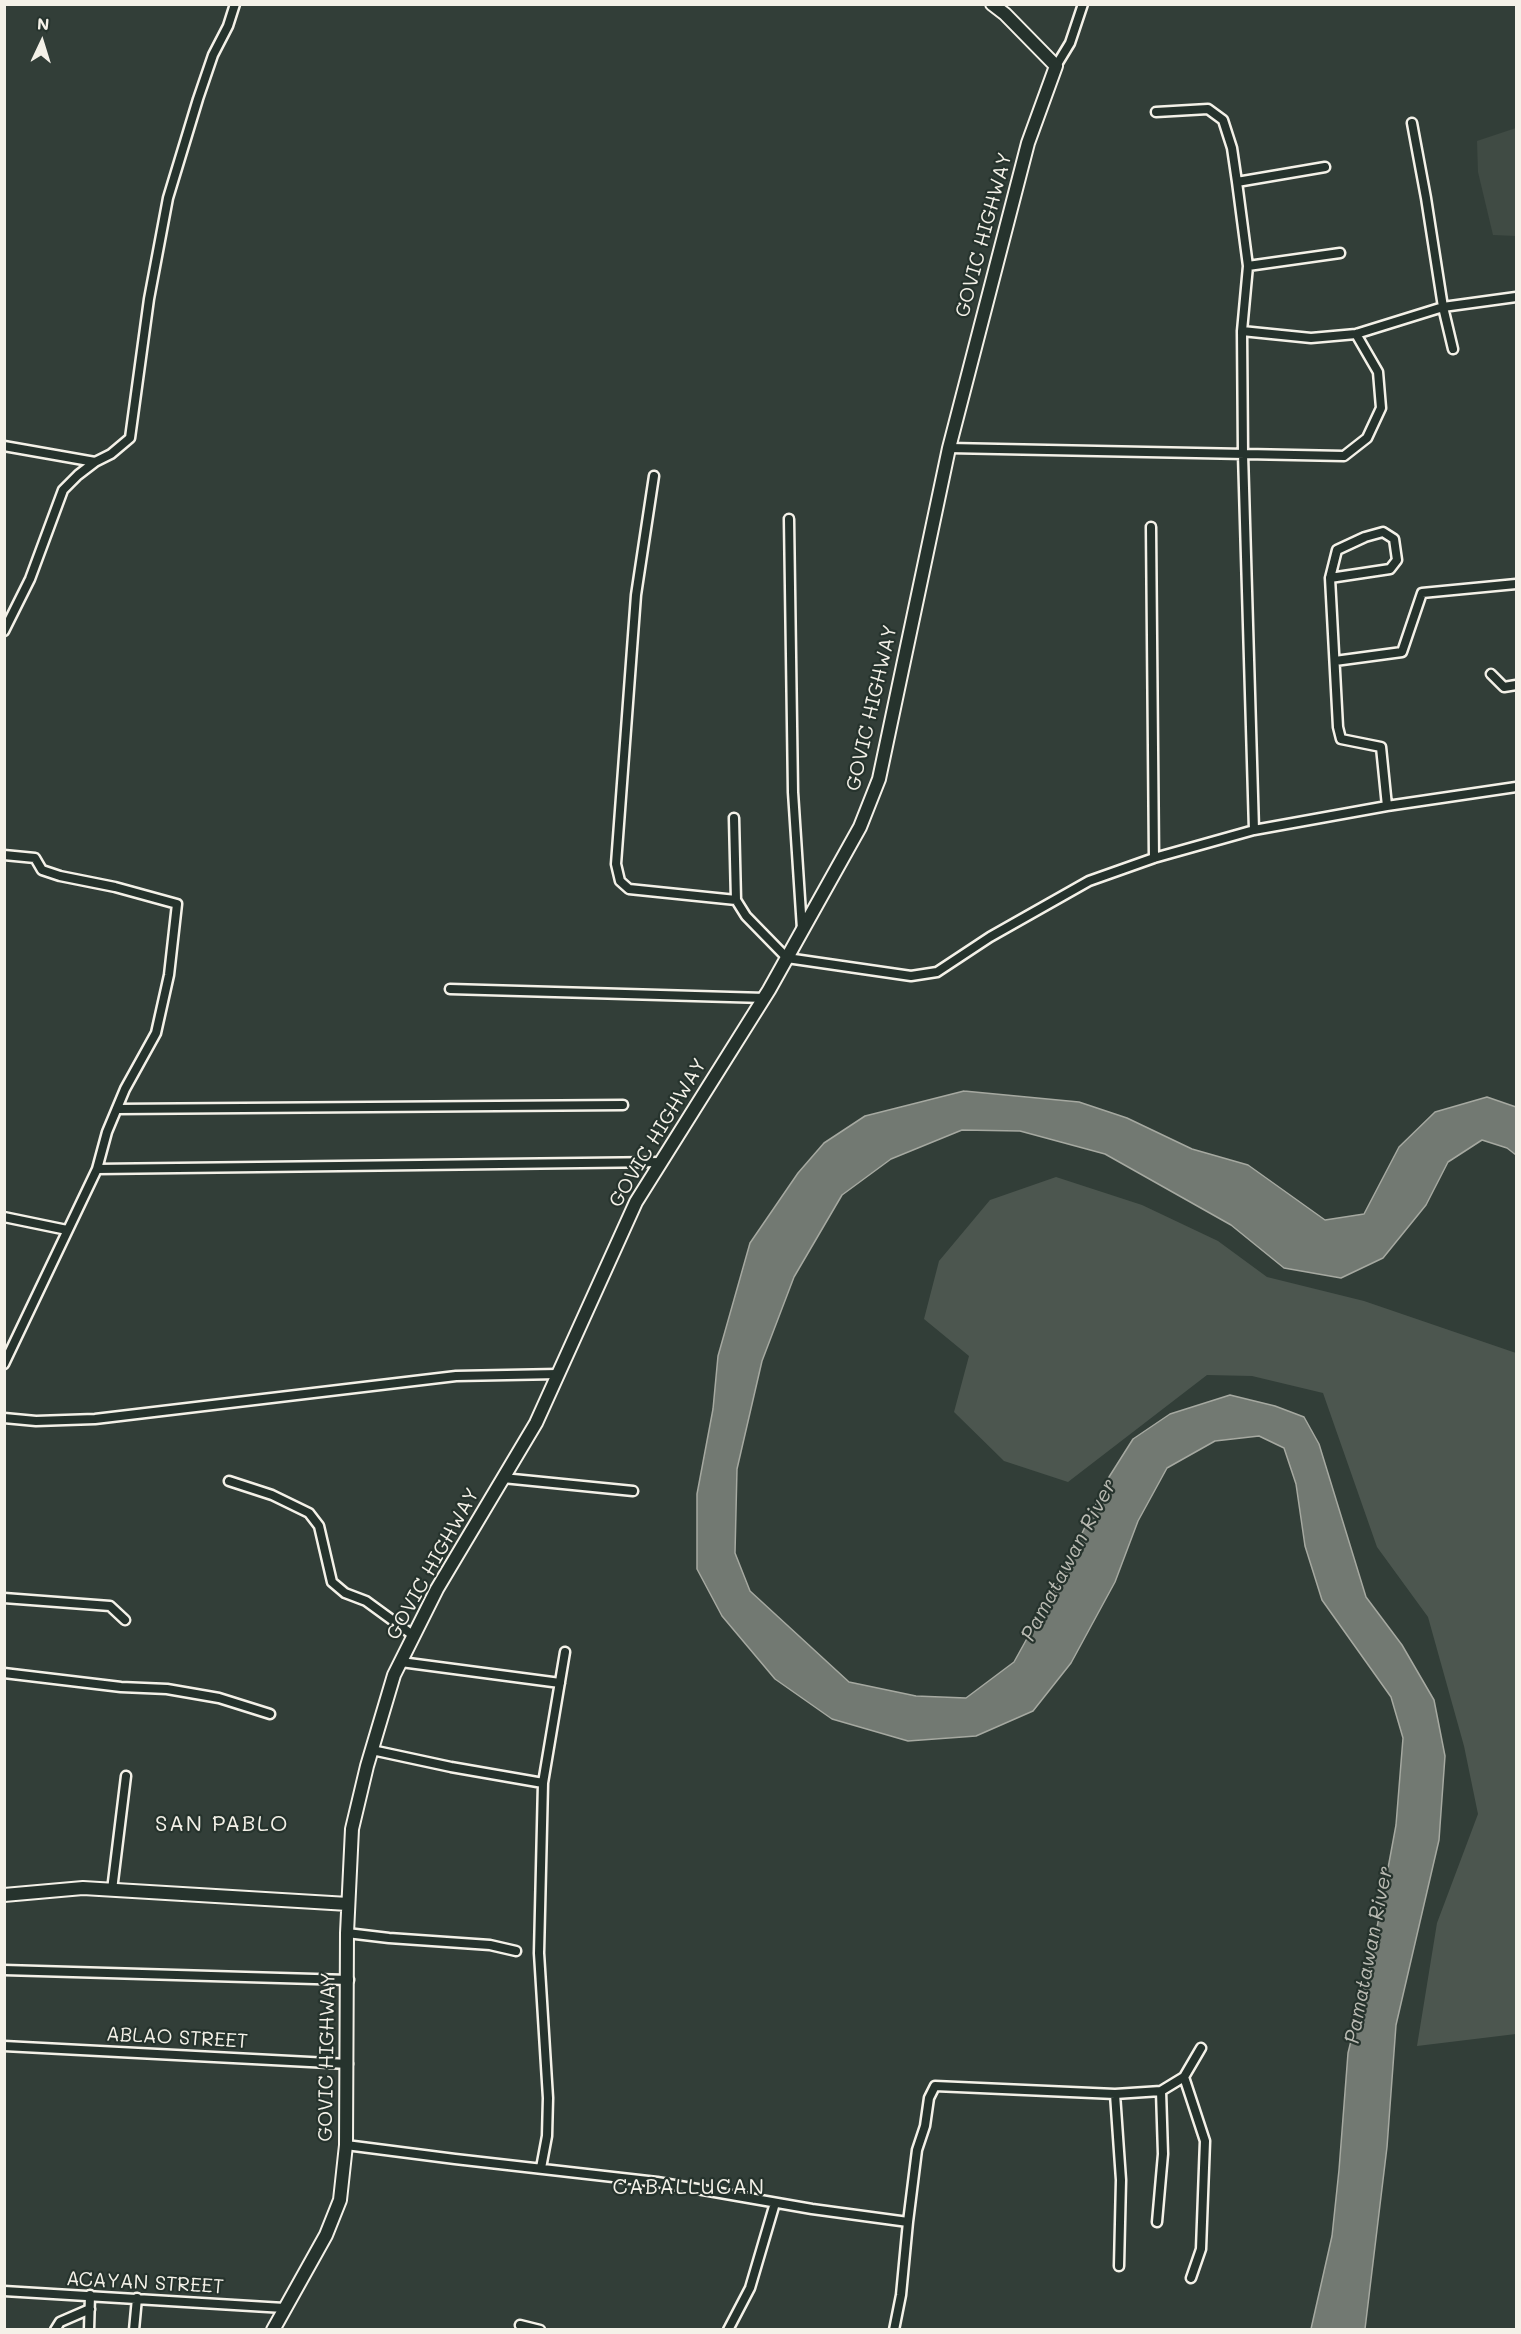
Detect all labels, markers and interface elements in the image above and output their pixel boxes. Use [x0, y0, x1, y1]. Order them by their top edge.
north arrow [12, 12, 72, 72]
text: N [36, 13, 50, 34]
street label: GOVIC HIGHWAY [950, 150, 1018, 320]
street label: GOVIC HIGHWAY [841, 623, 903, 793]
street label: GOVIC HIGHWAY [604, 1054, 712, 1212]
water label: Pamatawan River [1016, 1474, 1122, 1646]
street label: GOVIC HIGHWAY [381, 1484, 485, 1644]
district label: SAN PABLO [155, 1811, 289, 1837]
water label: Pamatawan River [1339, 1864, 1399, 2046]
street label: GOVIC HIGHWAY [314, 1972, 340, 2142]
street label: ABLAO STREET [105, 2022, 249, 2054]
district label: CABALLUCAN [612, 2175, 766, 2201]
street label: ACAYAN STREET [65, 2267, 225, 2299]

